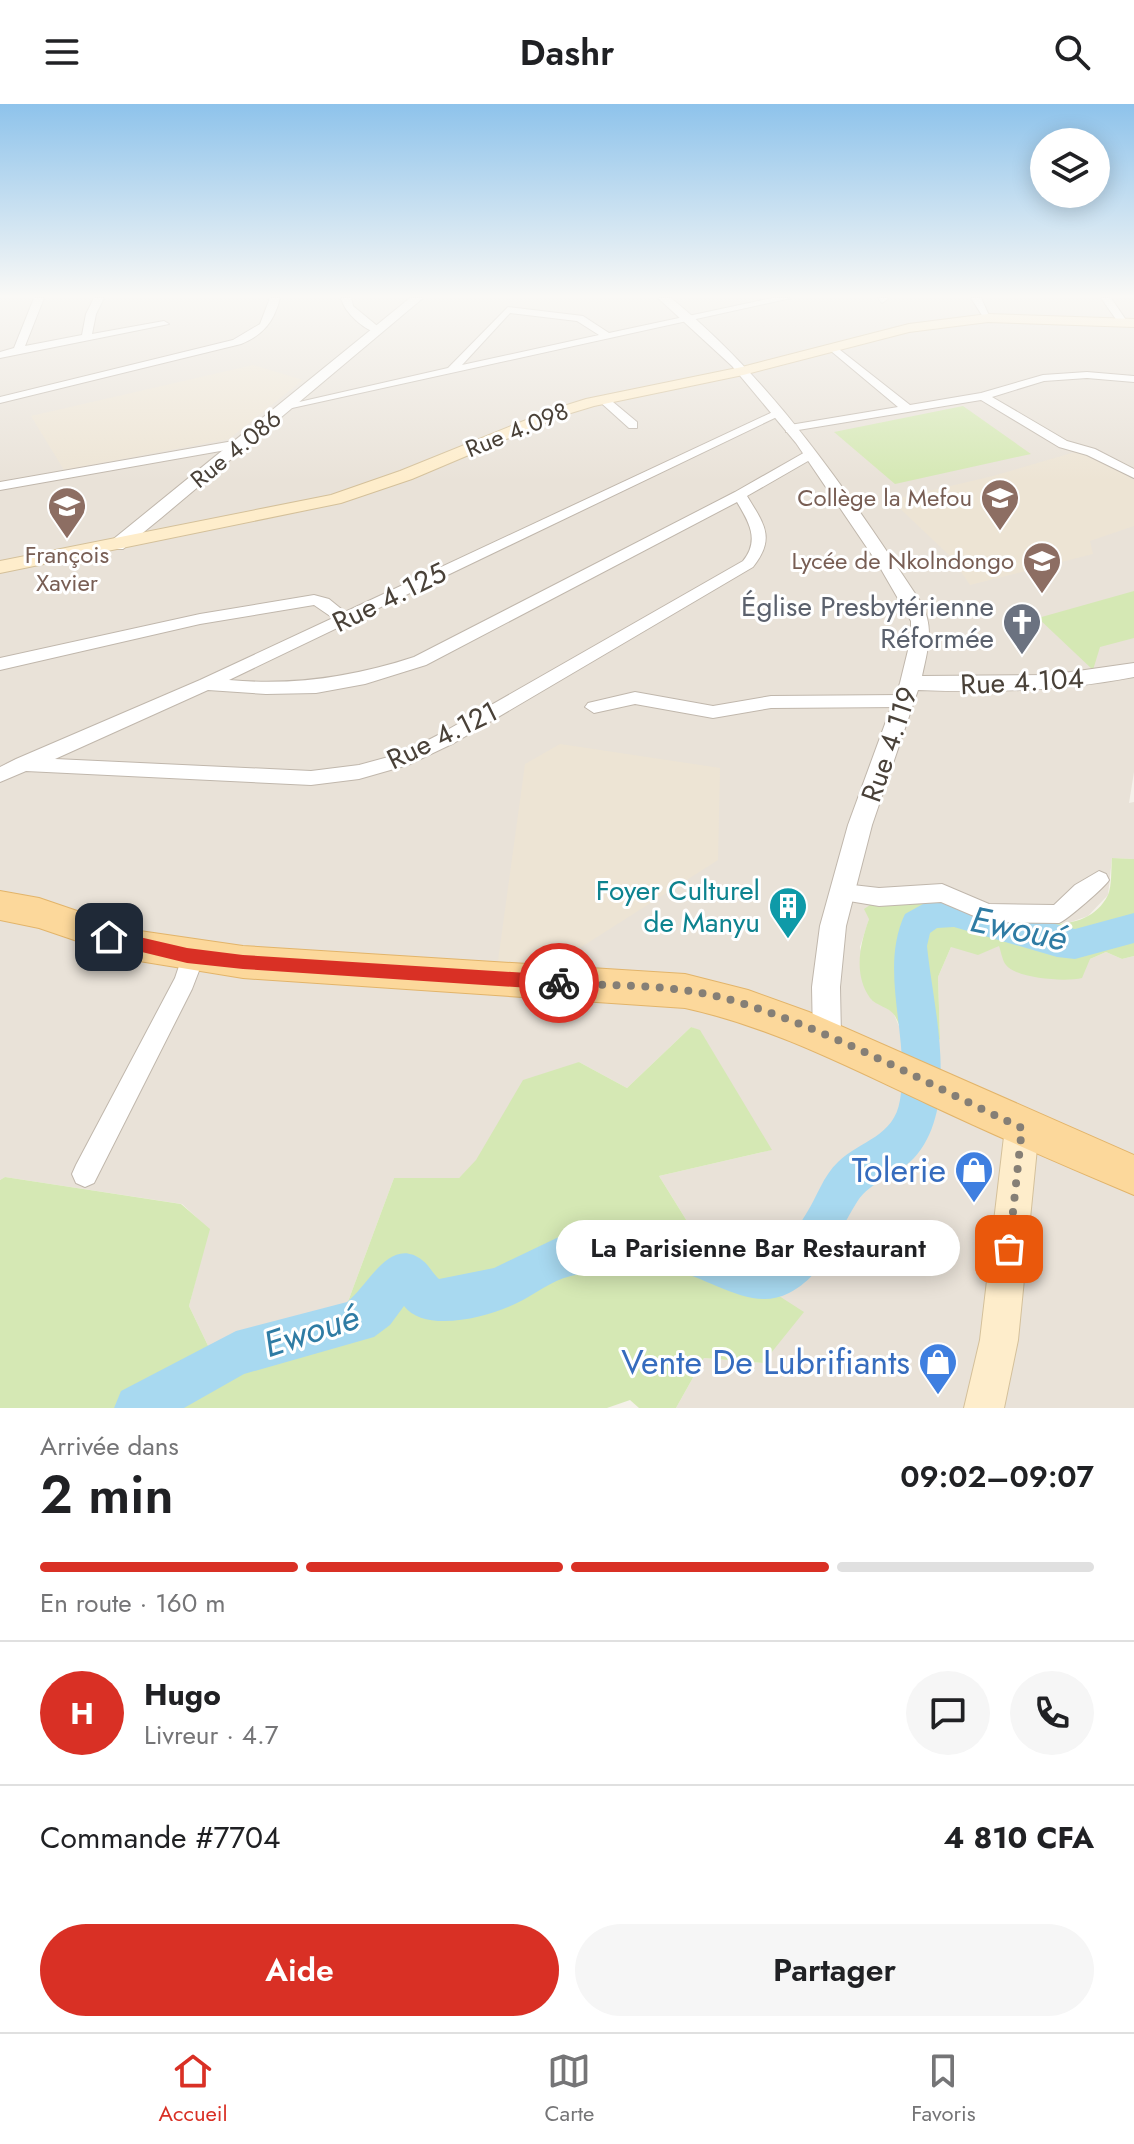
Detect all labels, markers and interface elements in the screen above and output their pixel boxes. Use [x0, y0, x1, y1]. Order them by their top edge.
text: Dashr [520, 26, 614, 78]
icon: menu [40, 30, 84, 74]
icon: search [1050, 30, 1094, 74]
map controls [1030, 128, 1110, 208]
button: layers [1030, 128, 1110, 208]
street label: Rue 4.098 [460, 393, 573, 466]
street label: Rue 4.086 [183, 401, 289, 496]
school or university icon: Collège la Mefou [979, 477, 1021, 532]
place label: Collège la Mefou [797, 480, 972, 515]
school or university icon: François Xavier [46, 485, 88, 540]
place label: François Xavier [25, 537, 109, 600]
school or university icon: Lycée de Nkolndongo [1021, 540, 1063, 595]
place label: Lycée de Nkolndongo [791, 543, 1014, 578]
street label: Rue 4.125 [325, 552, 453, 643]
place label: Église Presbytérienne Réformée [741, 586, 994, 659]
church icon: Église Presbytérienne Réformée [1001, 601, 1043, 656]
street label: Rue 4.104 [959, 658, 1085, 705]
street label: Rue 4.119 [851, 681, 928, 807]
street label: Rue 4.121 [380, 691, 505, 780]
place label: Foyer Culturel de Manyu [596, 870, 760, 943]
building icon: Foyer Culturel de Manyu [767, 885, 809, 940]
water label: Ewoué [966, 892, 1073, 964]
pin [75, 903, 143, 971]
icon: home [87, 915, 131, 959]
courier [519, 943, 599, 1023]
icon: bike [537, 961, 581, 1005]
place label: Tolerie [852, 1146, 946, 1195]
shop icon: Tolerie [953, 1149, 995, 1204]
pin [975, 1215, 1043, 1283]
callout: La Parisienne Bar Restaurant [557, 1221, 961, 1277]
icon: bag [987, 1227, 1031, 1271]
text: La Parisienne Bar Restaurant [590, 1229, 926, 1267]
water label: Ewoué [256, 1290, 367, 1370]
place label: Vente De Lubrifiants [621, 1338, 910, 1387]
shop icon: Vente De Lubrifiants [917, 1341, 959, 1396]
text: Arrivée dans [40, 1427, 179, 1465]
text: 09:02–09:07 [900, 1455, 1094, 1498]
text: 2 min [40, 1457, 173, 1533]
text: En route · 160 m [40, 1584, 226, 1622]
button: chat [906, 1671, 990, 1755]
button: phone [1010, 1671, 1094, 1755]
text: Hugo [144, 1673, 221, 1716]
text: H [70, 1692, 94, 1735]
text: Livreur · 4.7 [144, 1716, 278, 1754]
text: Commande #7704 [40, 1816, 281, 1859]
text: 4 810 CFA [944, 1816, 1094, 1859]
button: Aide [40, 1924, 559, 2016]
button: Partager [575, 1924, 1094, 2016]
tab: Accueil [158, 2049, 228, 2129]
tab: Carte [545, 2049, 594, 2129]
tab: Favoris [911, 2049, 976, 2129]

